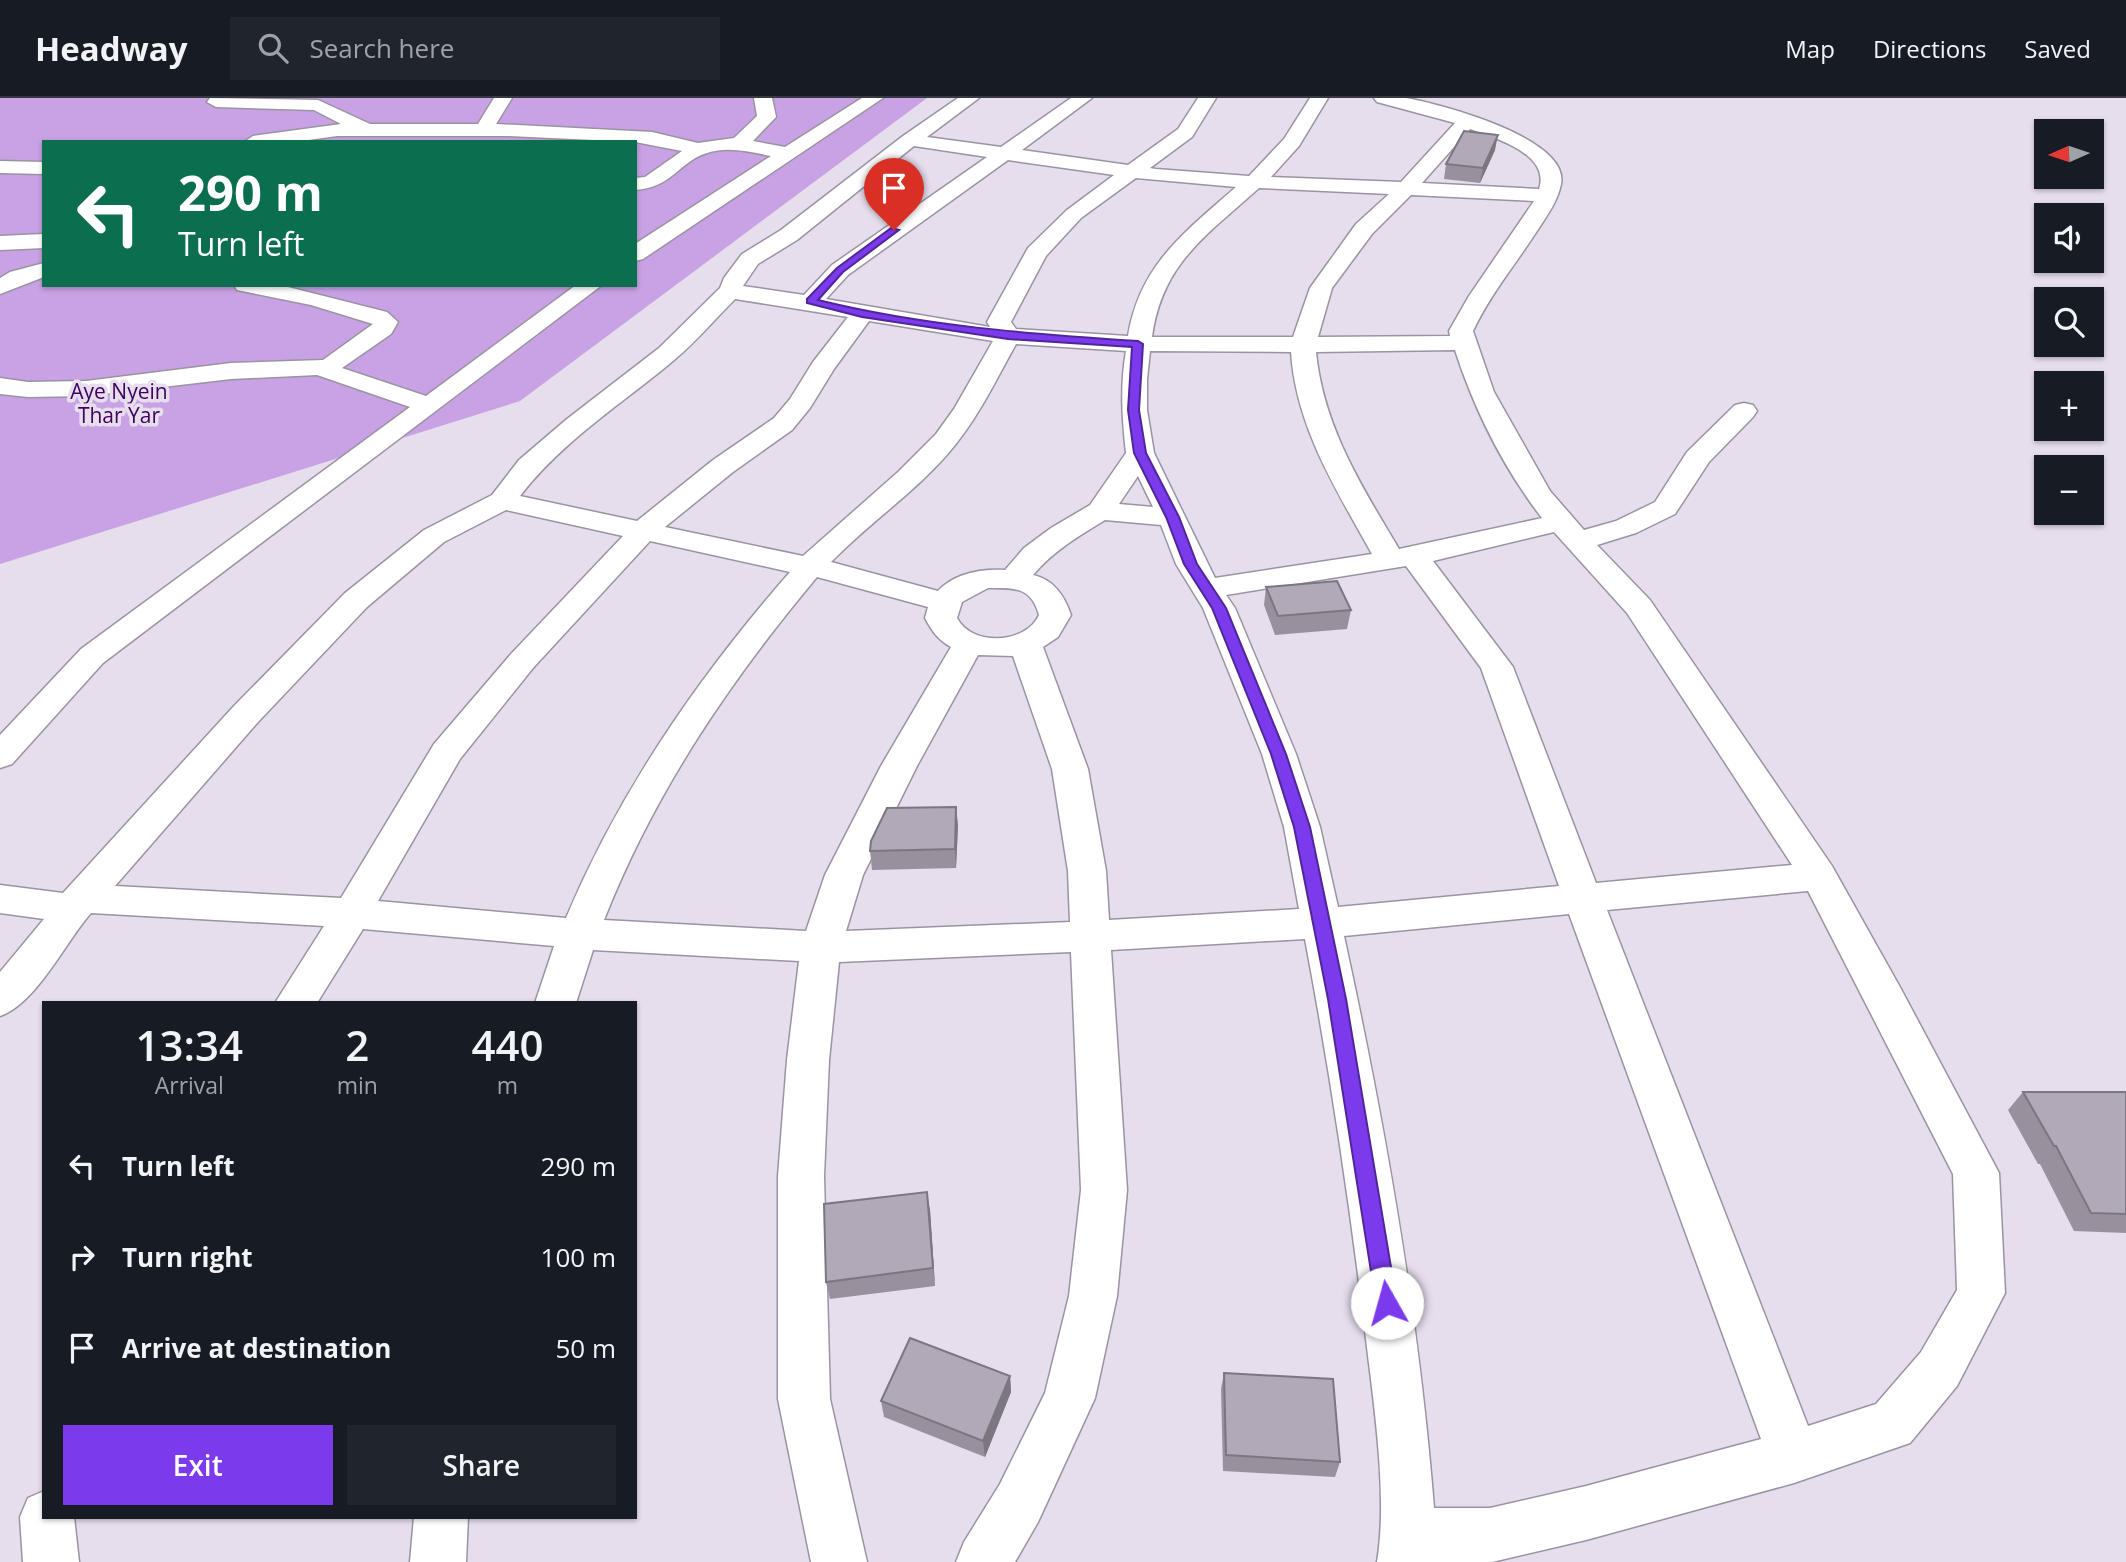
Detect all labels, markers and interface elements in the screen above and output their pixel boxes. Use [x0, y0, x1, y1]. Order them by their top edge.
search box [230, 17, 720, 80]
text: Headway [35, 26, 188, 71]
icon: search [254, 29, 292, 67]
text: Search here [310, 30, 454, 66]
text: Map [1785, 32, 1835, 65]
text: Directions [1873, 32, 1986, 65]
text: Saved [2024, 32, 2091, 65]
north arrow [2034, 119, 2104, 189]
map controls [2034, 119, 2104, 525]
pin [864, 158, 924, 230]
text: 290 m [178, 159, 323, 225]
icon: left [63, 168, 154, 259]
icon: arrive [875, 169, 913, 207]
button: sound [2034, 203, 2104, 273]
text: Turn left [178, 222, 304, 265]
button: search [2034, 287, 2104, 357]
button: + [2034, 371, 2104, 441]
park label: Aye Nyein Thar Yar [70, 377, 168, 429]
button: − [2034, 455, 2104, 525]
text: 13:34 [136, 1016, 243, 1073]
text: 2 [345, 1016, 369, 1073]
text: 440 [471, 1016, 543, 1073]
text: Arrival [155, 1069, 224, 1101]
text: min [337, 1069, 378, 1101]
text: m [497, 1069, 518, 1101]
icon: left [63, 1147, 101, 1185]
text: Turn left [122, 1148, 234, 1184]
text: 290 m [541, 1148, 616, 1184]
icon: right [63, 1238, 101, 1276]
text: Turn right [122, 1239, 253, 1275]
text: 100 m [541, 1239, 616, 1275]
position arrow [1350, 1266, 1424, 1340]
icon: arrive [63, 1329, 101, 1367]
text: Arrive at destination [122, 1330, 391, 1366]
text: 50 m [555, 1330, 616, 1366]
button: Exit [63, 1425, 333, 1505]
button: Share [347, 1425, 616, 1505]

